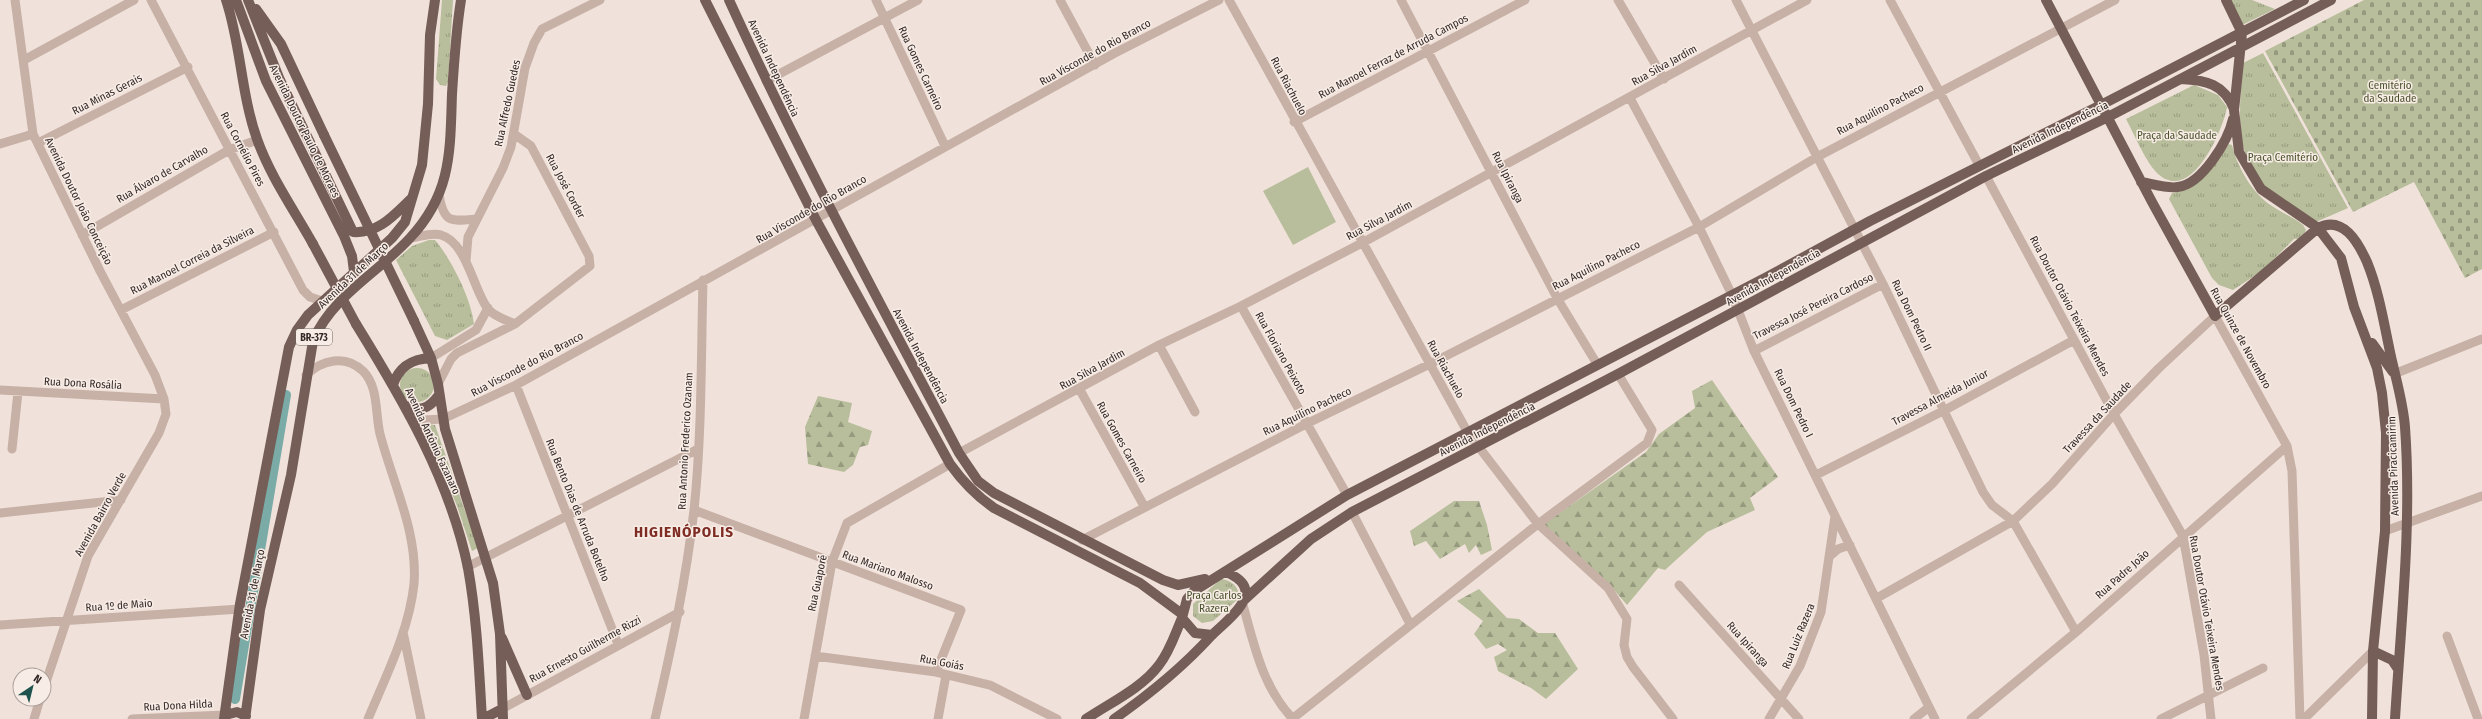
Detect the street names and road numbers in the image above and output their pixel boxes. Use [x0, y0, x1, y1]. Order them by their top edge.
street label: Rua Manoel Ferraz de Arruda Campos [1316, 11, 1471, 102]
street label: Rua Visconde do Rio Branco [1037, 16, 1153, 88]
street label: Avenida Independência [745, 18, 802, 119]
street label: Rua Gomes Carneiro [895, 24, 946, 112]
street label: Rua Silva Jardim [1629, 42, 1699, 89]
street label: Rua Riachuelo [1268, 55, 1309, 118]
street label: Rua Alfredo Guedes [492, 58, 523, 148]
street label: Avenida Doutor Paulo de Moraes [267, 63, 343, 200]
street label: Rua Minas Gerais [70, 71, 145, 118]
street label: Rua Aquilino Pacheco [1835, 81, 1926, 138]
street label: Avenida Independência [2010, 98, 2111, 156]
street label: Rua Cornélio Pires [218, 110, 268, 189]
street label: Avenida Doutor João Conceição [42, 135, 115, 267]
street label: Rua Álvaro de Carvalho [114, 142, 210, 206]
street label: Rua Ipiranga [1489, 149, 1526, 205]
street label: Rua José Corder [543, 152, 588, 221]
street label: Rua Visconde do Rio Branco [754, 172, 869, 246]
street label: Rua Silva Jardim [1344, 198, 1414, 243]
street label: Rua Manoel Correia da Silveira [128, 224, 256, 297]
street label: Rua Doutor Otávio Teixeira Mendes [2027, 234, 2112, 379]
street label: Rua Aquilino Pacheco [1550, 238, 1642, 293]
street label: Avenida 31 de Março [316, 239, 391, 311]
street label: Avenida Independência [1724, 246, 1823, 309]
street label: Travessa José Pereira Cardoso [1751, 270, 1876, 342]
street label: Rua Dom Pedro II [1889, 278, 1934, 353]
street label: Rua Quinze de Novembro [2207, 285, 2274, 391]
street label: Avenida Independência [890, 307, 951, 406]
street label: Rua Floriano Peixoto [1252, 310, 1309, 397]
road number: BR-373 [296, 329, 332, 345]
street label: Rua Visconde do Rio Branco [469, 329, 586, 400]
street label: Rua Riachuelo [1424, 338, 1467, 401]
street label: Rua Silva Jardim [1057, 346, 1127, 393]
street label: Travessa Almeida Junior [1890, 366, 1991, 428]
street label: Rua Dom Pedro I [1771, 367, 1816, 440]
street label: Rua Antonio Frederico Ozanam [675, 372, 696, 510]
street label: Rua Dona Rosália [44, 375, 122, 392]
street label: Travessa da Saudade [2061, 379, 2134, 456]
street label: Rua Aquilino Pacheco [1261, 384, 1354, 438]
street label: Avenida Antônio Fazanaro [402, 386, 463, 497]
street label: Rua Gomes Carneiro [1094, 399, 1149, 485]
street label: Avenida Independência [1437, 400, 1537, 459]
street label: Avenida Piracicamirim [2385, 416, 2402, 516]
street label: Rua Bento Dias de Arruda Botelho [543, 437, 612, 584]
street label: Avenida Bairro Verde [72, 470, 129, 559]
street label: Rua Doutor Otávio Teixeira Mendes [2186, 535, 2227, 692]
street label: Rua Padre João [2093, 547, 2152, 602]
street label: Avenida 31 de Março [237, 548, 268, 640]
street label: Rua Mariano Malosso [841, 548, 935, 593]
street label: Rua Guaporé [805, 553, 830, 613]
street label: Rua 1º de Maio [85, 597, 153, 614]
street label: Rua Luiz Razera [1779, 601, 1818, 671]
street label: Rua Ernesto Guilherme Rizzi [527, 613, 644, 686]
street label: Rua Ipiranga [1724, 619, 1771, 670]
street label: Rua Goiás [919, 652, 965, 673]
street label: Rua Dona Hilda [143, 697, 213, 714]

